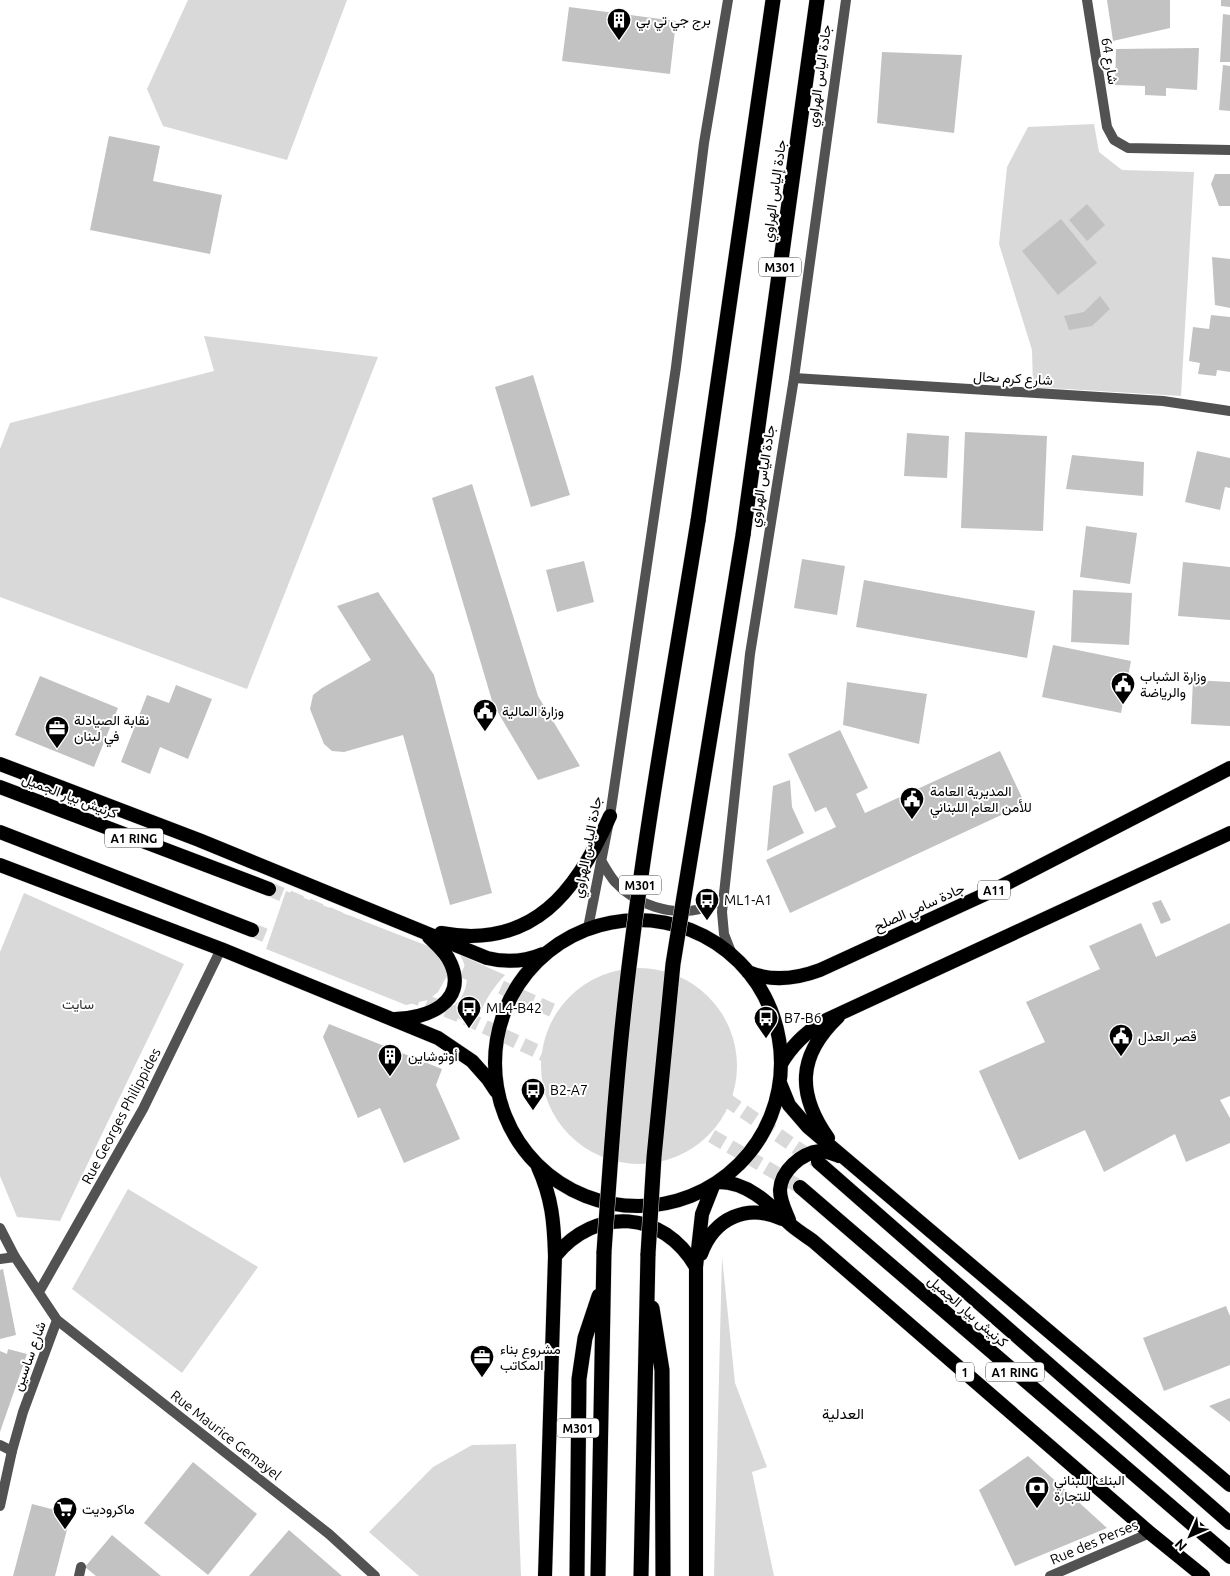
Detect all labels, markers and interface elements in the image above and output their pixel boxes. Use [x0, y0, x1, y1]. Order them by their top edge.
building icon: برج جي تي بي [606, 7, 632, 41]
place label: برج جي تي بي [636, 12, 711, 32]
street label: جادة الياس الهراوي [804, 24, 838, 129]
street label: شارع 64 [1095, 36, 1122, 86]
street label: جادة إلياس الهراوي [759, 139, 793, 244]
road number: M301 [759, 258, 801, 276]
street label: شارع كرم ىحال [973, 368, 1053, 391]
street label: جادة الياس الهراوي [746, 424, 782, 529]
place label: وزارة الشباب والرياضة [1140, 668, 1207, 701]
public building icon: وزارة الشباب والرياضة [1110, 671, 1136, 705]
public building icon: وزارة المالية [472, 698, 498, 732]
place label: وزارة المالية [502, 703, 564, 720]
place label: نقابة الصيادلة في لبنان [74, 712, 149, 748]
office icon: نقابة الصيادلة في لبنان [44, 715, 70, 749]
street label: كرنيش بيار الجميل [20, 770, 120, 822]
place label: المديرية العامة للأمن العام اللبناني [930, 783, 1032, 819]
public building icon: المديرية العامة للأمن العام اللبناني [899, 786, 925, 820]
street label: جادة الياس الهراوي [569, 795, 609, 900]
road number: A1 RING [105, 828, 163, 848]
road number: M301 [619, 876, 661, 894]
street label: جادة سامي الصلح [871, 880, 968, 938]
road number: A11 [978, 880, 1010, 900]
bus stop icon: ML1-A1 [694, 887, 720, 921]
place label: ML1-A1 [724, 892, 772, 908]
bus stop icon: ML4-B42 [456, 995, 482, 1029]
park label: سايت [62, 996, 94, 1012]
place label: ML4-B42 [486, 1000, 542, 1016]
bus stop icon: B7-B6 [753, 1005, 779, 1039]
place label: B7-B6 [784, 1010, 822, 1026]
public building icon: قصر العدل [1108, 1023, 1134, 1057]
place label: قصر العدل [1138, 1028, 1197, 1046]
building icon: أوتوشاين [377, 1043, 403, 1077]
street label: Rue Georges Philippides [78, 1045, 164, 1187]
place label: أوتوشاين [408, 1048, 458, 1065]
bus stop icon: B2-A7 [520, 1077, 546, 1111]
place label: B2-A7 [550, 1082, 588, 1098]
street label: كرنيش بيار الجميل [924, 1272, 1011, 1351]
street label: شارع ساسين [9, 1319, 52, 1394]
place label: مشروع بناء المكاتب [500, 1341, 561, 1374]
office icon: مشروع بناء المكاتب [469, 1344, 495, 1378]
road number: 1 [956, 1362, 974, 1381]
road number: A1 RING [986, 1362, 1044, 1381]
street label: Rue Maurice Gemayel [168, 1387, 285, 1483]
district label: العدلية [822, 1405, 864, 1423]
road number: M301 [557, 1419, 599, 1438]
place label: البنك اللبناني للتجارة [1054, 1472, 1125, 1505]
bank icon: البنك اللبناني للتجارة [1024, 1475, 1050, 1509]
supermarket icon: ماكروديت [52, 1496, 78, 1530]
place label: ماكروديت [82, 1501, 135, 1518]
north arrow [1165, 1511, 1215, 1561]
street label: Rue des Perses [1048, 1516, 1140, 1568]
text: N [1171, 1536, 1190, 1555]

